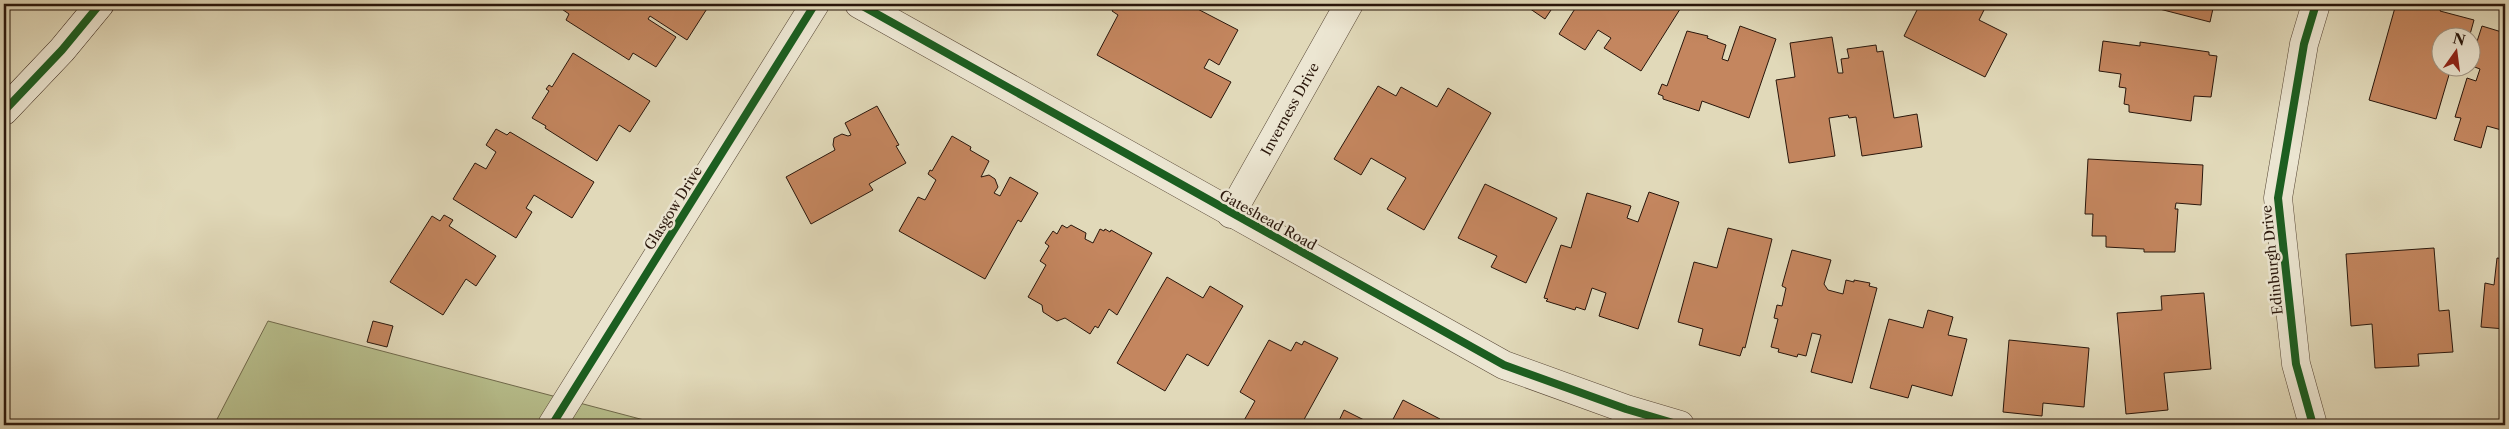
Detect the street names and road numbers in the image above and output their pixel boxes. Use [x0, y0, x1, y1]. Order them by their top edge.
street label: Inverness Drive [1257, 59, 1323, 159]
street label: Glasgow Drive [640, 163, 706, 253]
street label: Gateshead Road [1216, 186, 1320, 254]
street label: Edinburgh Drive [2257, 204, 2287, 316]

